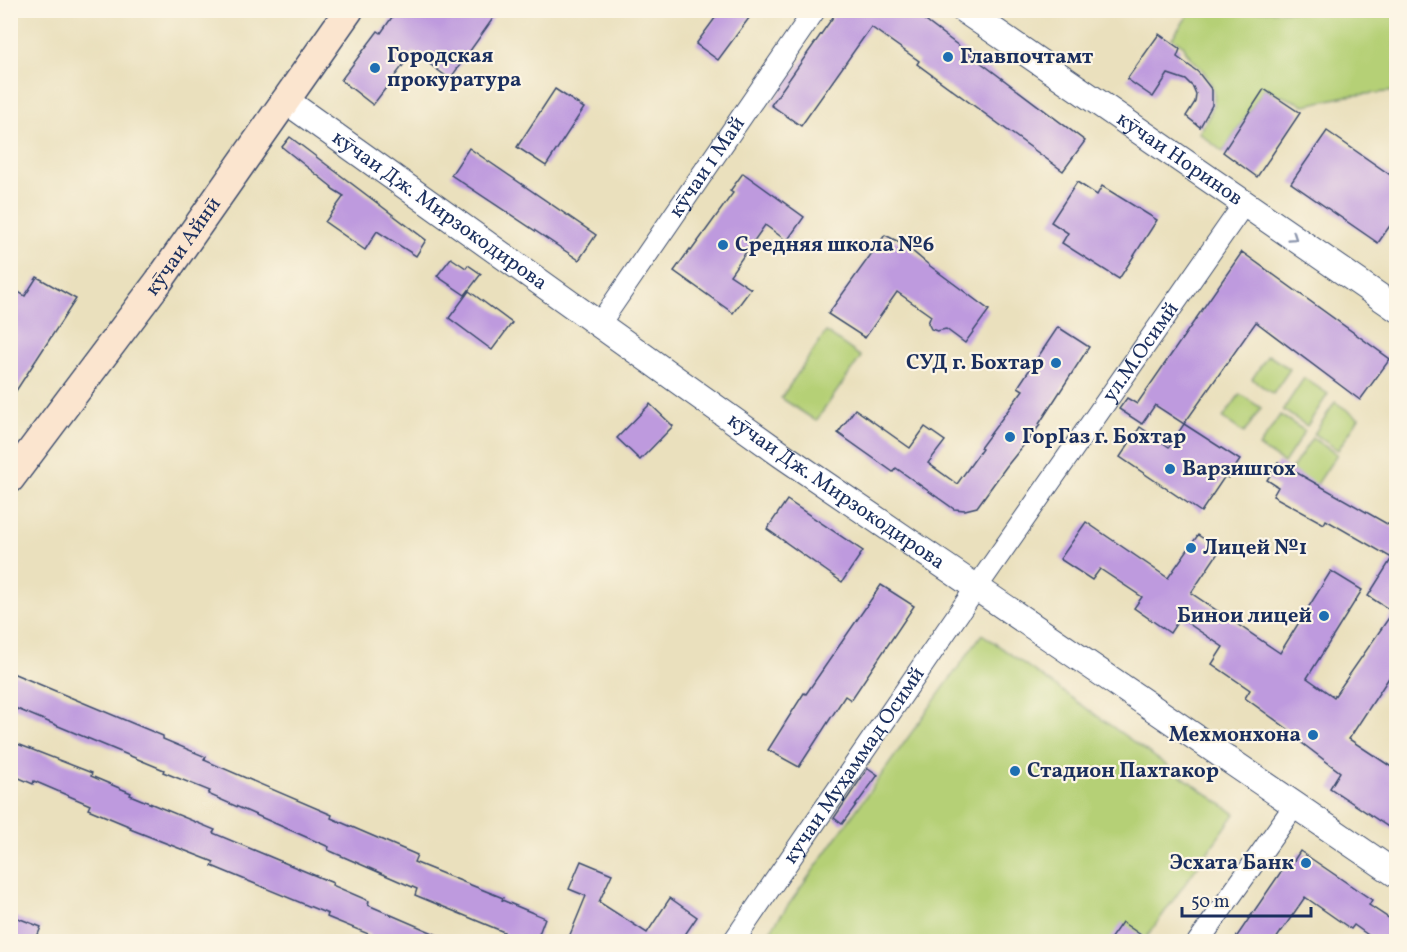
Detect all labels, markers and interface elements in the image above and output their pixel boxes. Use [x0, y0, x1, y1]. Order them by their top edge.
place label: Городская прокуратура [387, 42, 522, 95]
place label: Главпочтамт [960, 43, 1094, 72]
marker: Главпочтамт [941, 50, 955, 64]
marker: Городская прокуратура [368, 61, 382, 75]
street label: кӯчаи Норинов [1111, 105, 1249, 213]
street label: кӯчаи 1 Май [662, 111, 752, 223]
street label: кӯчаи Дж. Мирзокодирова [326, 124, 553, 297]
street label: кӯчаи Айнӣ [138, 191, 228, 302]
one-way arrow [1286, 230, 1297, 241]
place label: Средняя школа №6 [735, 231, 934, 260]
marker: Средняя школа №6 [716, 238, 730, 252]
street label: ул.М.Осимй [1096, 296, 1186, 408]
place label: СУД г. Бохтар [906, 349, 1044, 378]
marker: СУД г. Бохтар [1049, 356, 1063, 370]
street label: кӯчаи Дж. Мирзокодирова [722, 406, 951, 577]
place label: ГорГаз г. Бохтар [1022, 423, 1186, 452]
marker: ГорГаз г. Бохтар [1003, 430, 1017, 444]
place label: Варзишгох [1182, 455, 1296, 484]
marker: Варзишгох [1163, 462, 1177, 476]
place label: Лицей №1 [1203, 534, 1307, 563]
marker: Лицей №1 [1184, 541, 1198, 555]
place label: Бинои лицей [1177, 602, 1312, 631]
marker: Бинои лицей [1317, 609, 1331, 623]
street label: кучаи Муҳаммад Осимй [776, 661, 932, 870]
place label: Мехмонхона [1169, 721, 1301, 750]
marker: Мехмонхона [1306, 728, 1320, 742]
place label: Стадион Пахтакор [1027, 757, 1219, 786]
marker: Стадион Пахтакор [1008, 764, 1022, 778]
place label: Эсхата Банк [1169, 849, 1294, 878]
marker: Эсхата Банк [1299, 856, 1313, 870]
scale bar [1182, 880, 1311, 918]
text: 50 m [1191, 890, 1230, 915]

